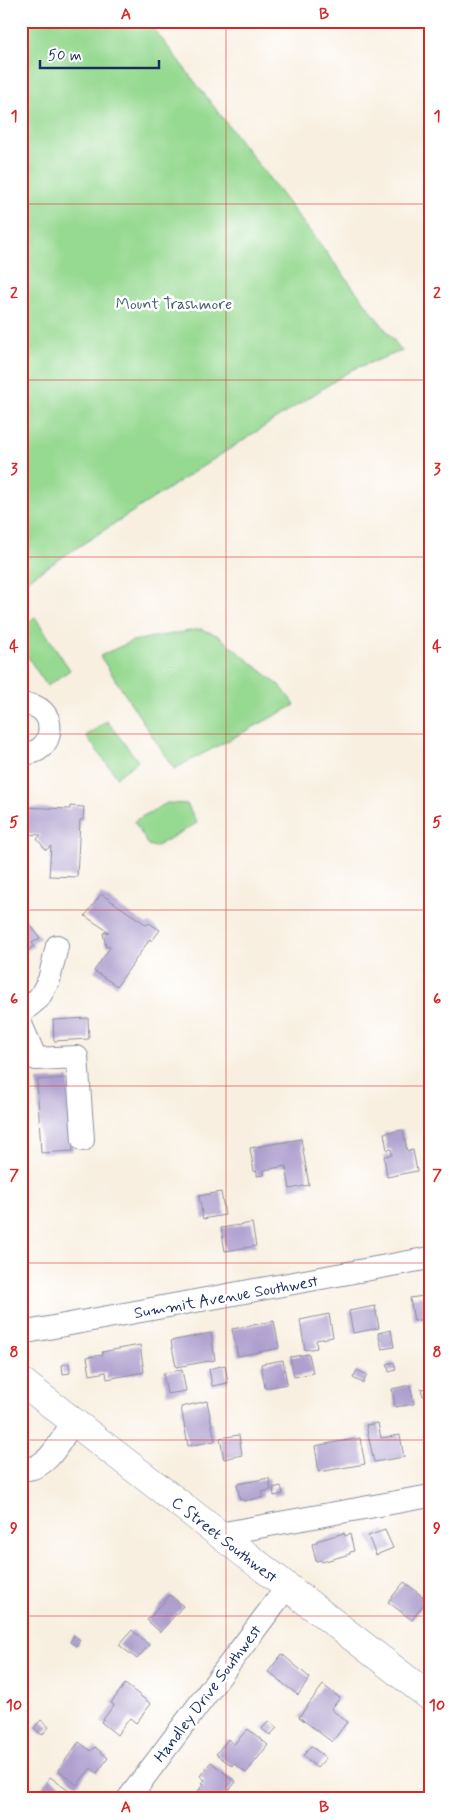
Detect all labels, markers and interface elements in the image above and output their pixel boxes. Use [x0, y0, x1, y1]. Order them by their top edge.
text: A [121, 4, 131, 25]
text: B [319, 4, 329, 25]
scale bar [40, 38, 159, 70]
text: 50 m [48, 46, 82, 66]
text: 1 [10, 106, 18, 127]
text: 1 [433, 106, 441, 127]
text: 2 [10, 283, 18, 304]
text: 2 [433, 283, 441, 304]
park label: Mount Trashmore [116, 294, 232, 315]
text: 3 [10, 459, 18, 480]
text: 3 [433, 459, 441, 480]
text: 4 [9, 636, 19, 657]
text: 4 [432, 636, 442, 657]
text: 5 [9, 812, 19, 833]
text: 5 [432, 812, 442, 833]
text: 6 [10, 989, 18, 1010]
text: 6 [433, 989, 441, 1010]
text: 7 [9, 1165, 19, 1186]
text: 7 [432, 1165, 442, 1186]
street label: Summit Avenue Southwest [132, 1271, 320, 1324]
text: 8 [9, 1342, 19, 1363]
text: 8 [432, 1342, 442, 1363]
street label: C Street Southwest [167, 1492, 281, 1588]
text: 9 [10, 1518, 18, 1539]
text: 9 [433, 1518, 441, 1539]
street label: Handley Drive Southwest [150, 1621, 267, 1767]
text: 10 [6, 1695, 22, 1716]
text: 10 [429, 1695, 445, 1716]
text: A [121, 1797, 131, 1818]
text: B [319, 1797, 329, 1818]

